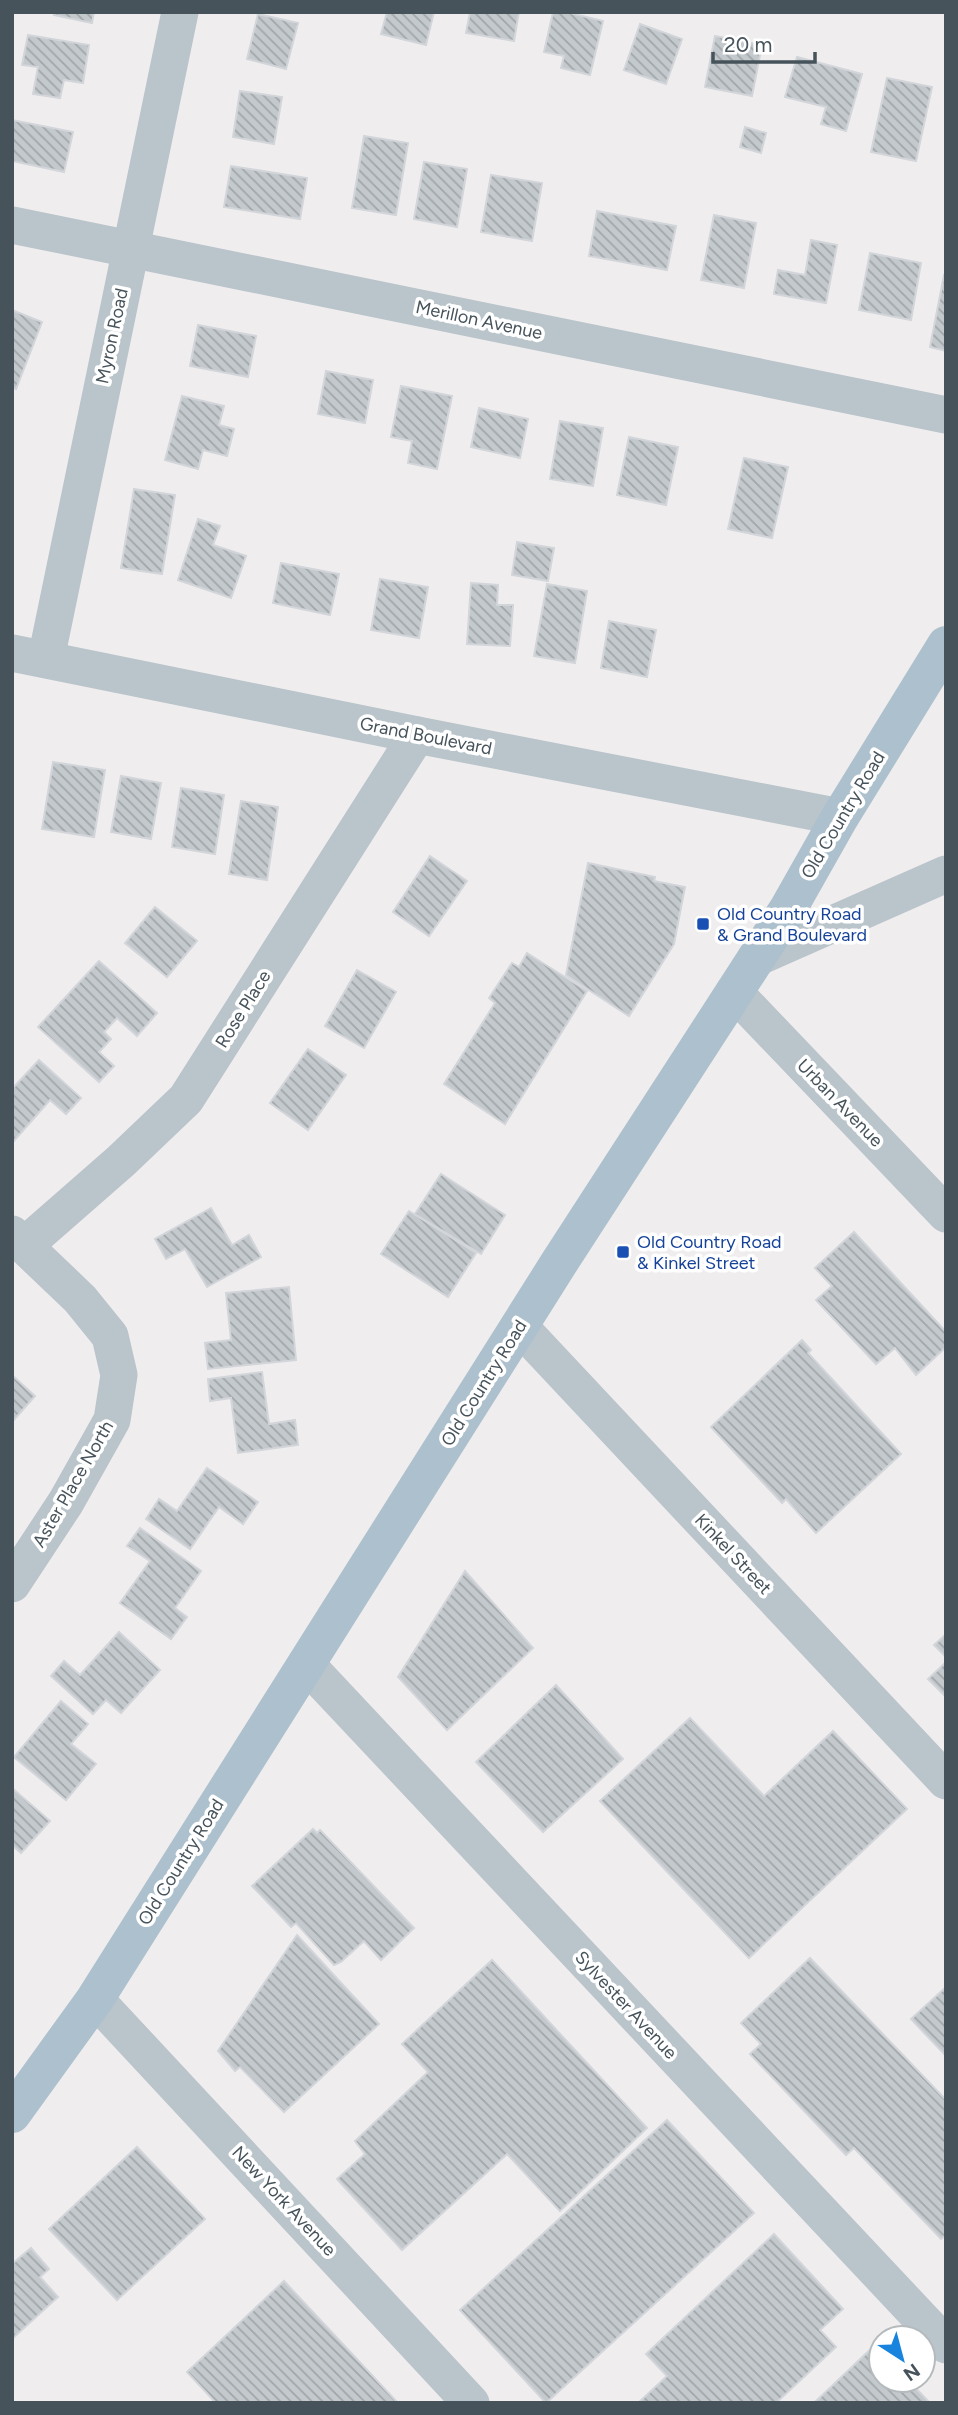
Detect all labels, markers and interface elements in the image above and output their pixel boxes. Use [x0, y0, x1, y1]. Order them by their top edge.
scale bar [713, 21, 814, 65]
text: 20 m [724, 32, 772, 57]
street label: Myron Road [91, 286, 133, 386]
street label: Merillon Avenue [414, 296, 545, 344]
street label: Grand Boulevard [358, 712, 494, 760]
street label: Old Country Road [796, 747, 890, 883]
place label: Old Country Road & Grand Boulevard [717, 903, 867, 946]
marker: Old Country Road & Grand Boulevard [695, 916, 711, 932]
street label: Rose Place [210, 966, 276, 1052]
street label: Urban Avenue [793, 1054, 888, 1152]
place label: Old Country Road & Kinkel Street [637, 1231, 782, 1274]
marker: Old Country Road & Kinkel Street [615, 1244, 631, 1260]
street label: Old Country Road [436, 1316, 532, 1450]
street label: Aster Place North [28, 1417, 118, 1551]
street label: Kinkel Street [690, 1509, 776, 1599]
street label: Old Country Road [133, 1795, 229, 1929]
street label: Sylvester Avenue [570, 1946, 682, 2064]
street label: New York Avenue [227, 2141, 341, 2261]
north arrow [867, 2324, 937, 2394]
text: N [899, 2359, 924, 2386]

